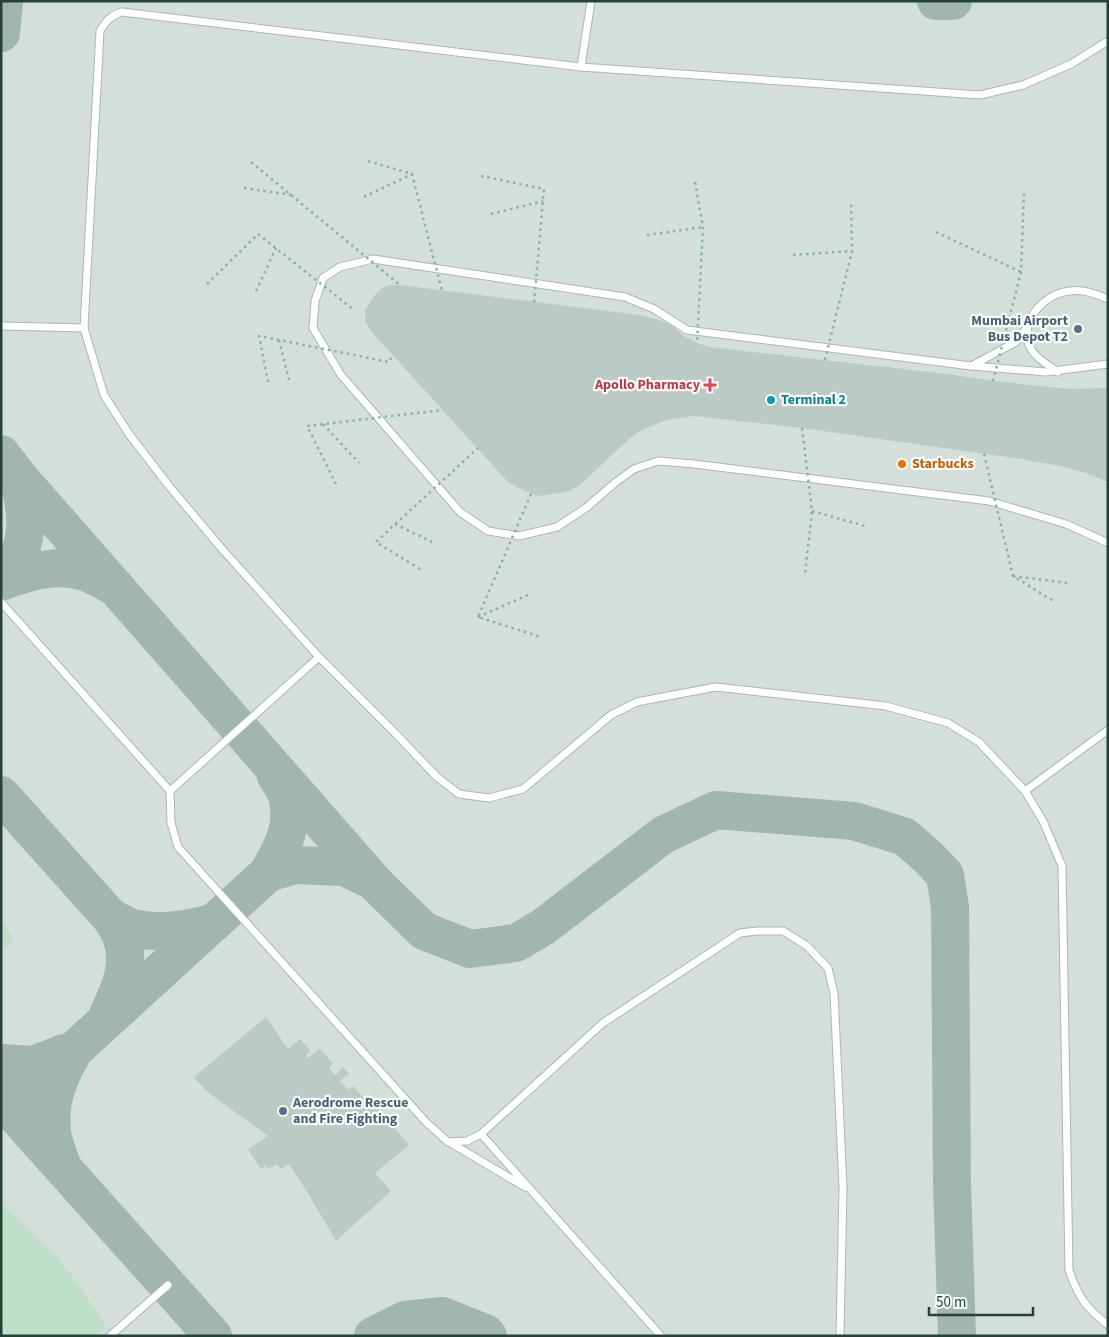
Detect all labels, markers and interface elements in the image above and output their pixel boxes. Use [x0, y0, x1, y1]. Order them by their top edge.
place label: Mumbai Airport Bus Depot T2 [971, 311, 1069, 347]
marker: Mumbai Airport Bus Depot T2 [1072, 323, 1084, 335]
place label: Apollo Pharmacy [594, 375, 701, 395]
marker: Apollo Pharmacy [704, 379, 716, 391]
place label: Terminal 2 [781, 390, 846, 410]
marker: Terminal 2 [765, 394, 777, 406]
place label: Starbucks [912, 454, 974, 474]
marker: Starbucks [896, 458, 908, 470]
place label: Aerodrome Rescue and Fire Fighting [292, 1093, 408, 1129]
marker: Aerodrome Rescue and Fire Fighting [277, 1105, 289, 1117]
scale bar [929, 1284, 1033, 1316]
text: 50 m [936, 1292, 966, 1313]

